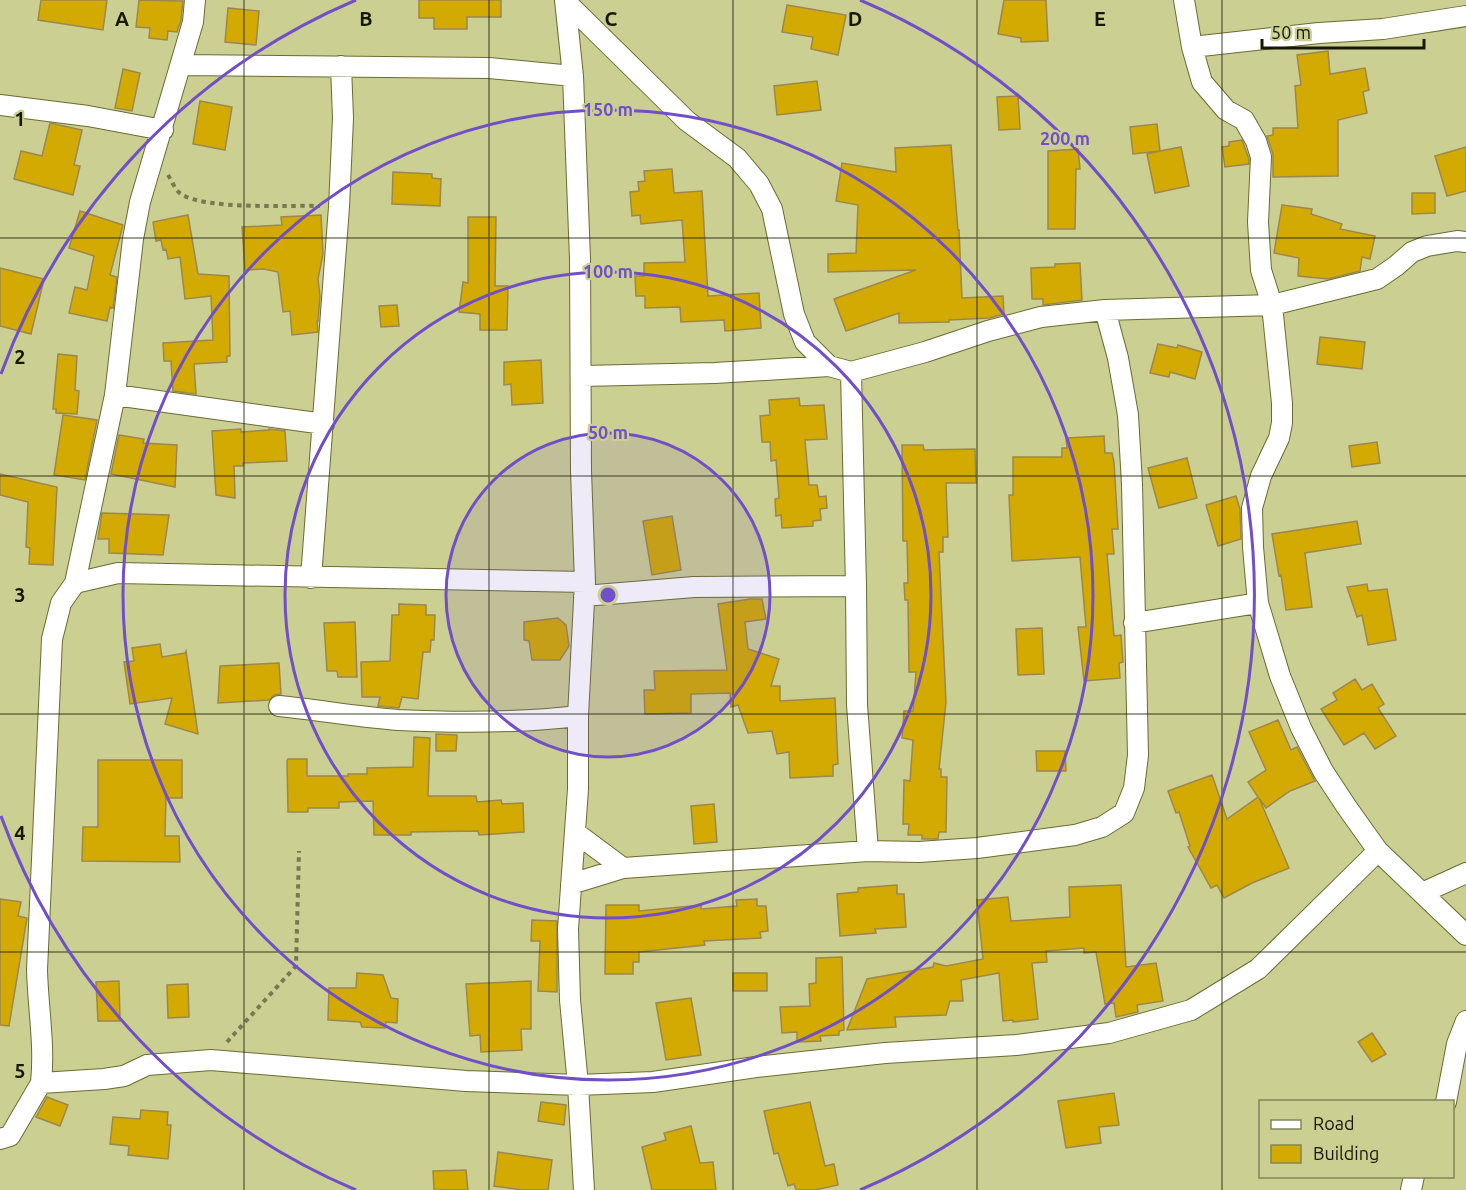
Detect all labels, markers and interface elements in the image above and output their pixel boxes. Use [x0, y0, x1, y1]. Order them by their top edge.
text: A [115, 7, 129, 30]
text: B [359, 7, 373, 30]
text: C [605, 7, 618, 30]
text: D [848, 7, 862, 30]
text: E [1094, 7, 1106, 30]
scale bar [1262, 12, 1424, 50]
text: 50 m [1271, 22, 1311, 42]
text: 150 m [583, 99, 633, 119]
text: 1 [14, 107, 26, 130]
text: 200 m [1040, 128, 1090, 148]
text: 100 m [583, 261, 633, 281]
text: 2 [14, 345, 26, 368]
text: 50 m [588, 422, 628, 442]
text: 3 [14, 583, 26, 606]
centre of rings [598, 585, 618, 605]
text: 4 [14, 821, 26, 844]
text: 5 [14, 1059, 26, 1082]
legend [1259, 1100, 1454, 1178]
text: Road [1313, 1113, 1355, 1133]
text: Building [1313, 1143, 1379, 1163]

